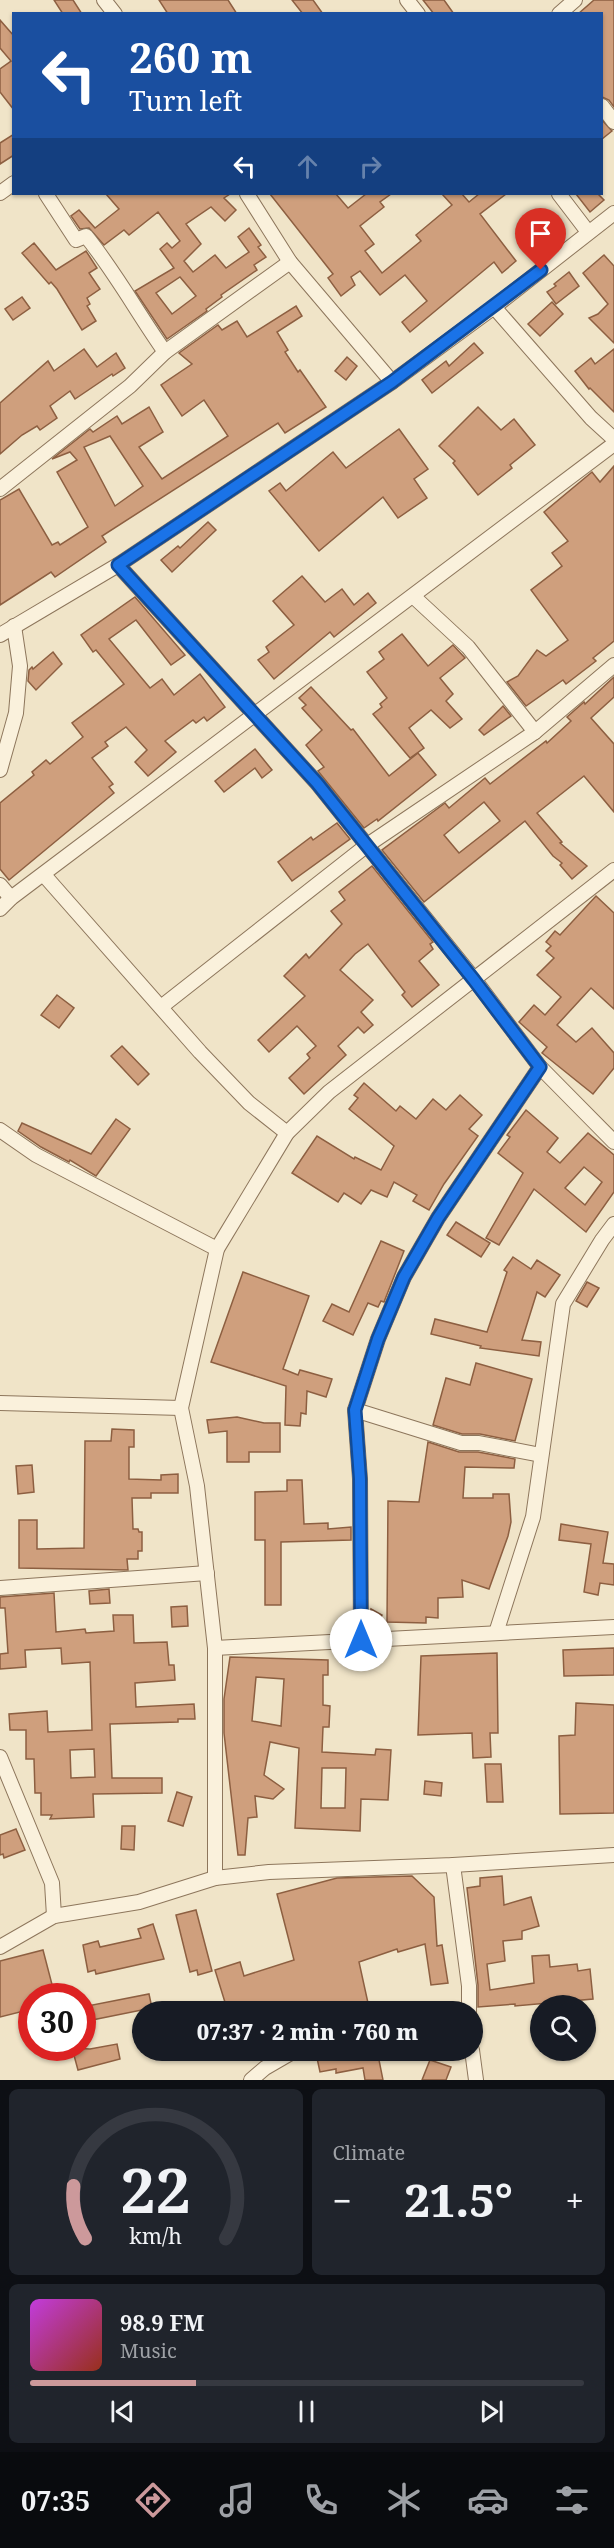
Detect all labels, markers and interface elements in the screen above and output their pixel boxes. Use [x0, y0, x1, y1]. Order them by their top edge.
text: 260 m [129, 28, 253, 85]
icon: left [30, 36, 108, 114]
text: Turn left [129, 82, 242, 119]
icon: left [228, 150, 261, 183]
icon: ahead [291, 150, 324, 183]
icon: right [354, 150, 387, 183]
pin [515, 208, 566, 270]
icon: arrive [524, 217, 557, 250]
position arrow [329, 1608, 393, 1672]
speed limit sign: 30 [18, 1983, 96, 2061]
map controls [530, 1995, 596, 2061]
button: search [530, 1995, 596, 2061]
text: 07:37 · 2 min · 760 m [197, 2016, 418, 2046]
text: Climate [333, 2139, 405, 2166]
text: 22 [120, 2146, 191, 2231]
text: 21.5° [404, 2169, 513, 2230]
text: − [333, 2178, 352, 2223]
text: + [566, 2178, 584, 2223]
text: km/h [129, 2221, 182, 2250]
text: 98.9 FM [120, 2307, 204, 2337]
text: Music [120, 2337, 177, 2364]
icon: previous [106, 2395, 139, 2428]
icon: pause [290, 2395, 323, 2428]
icon: next [475, 2395, 508, 2428]
icon: directions [132, 2479, 174, 2521]
icon: music [216, 2479, 258, 2521]
icon: phone [300, 2479, 342, 2521]
icon: climate [383, 2479, 425, 2521]
icon: car [467, 2479, 509, 2521]
icon: filters [551, 2479, 593, 2521]
text: 07:35 [21, 2482, 90, 2519]

